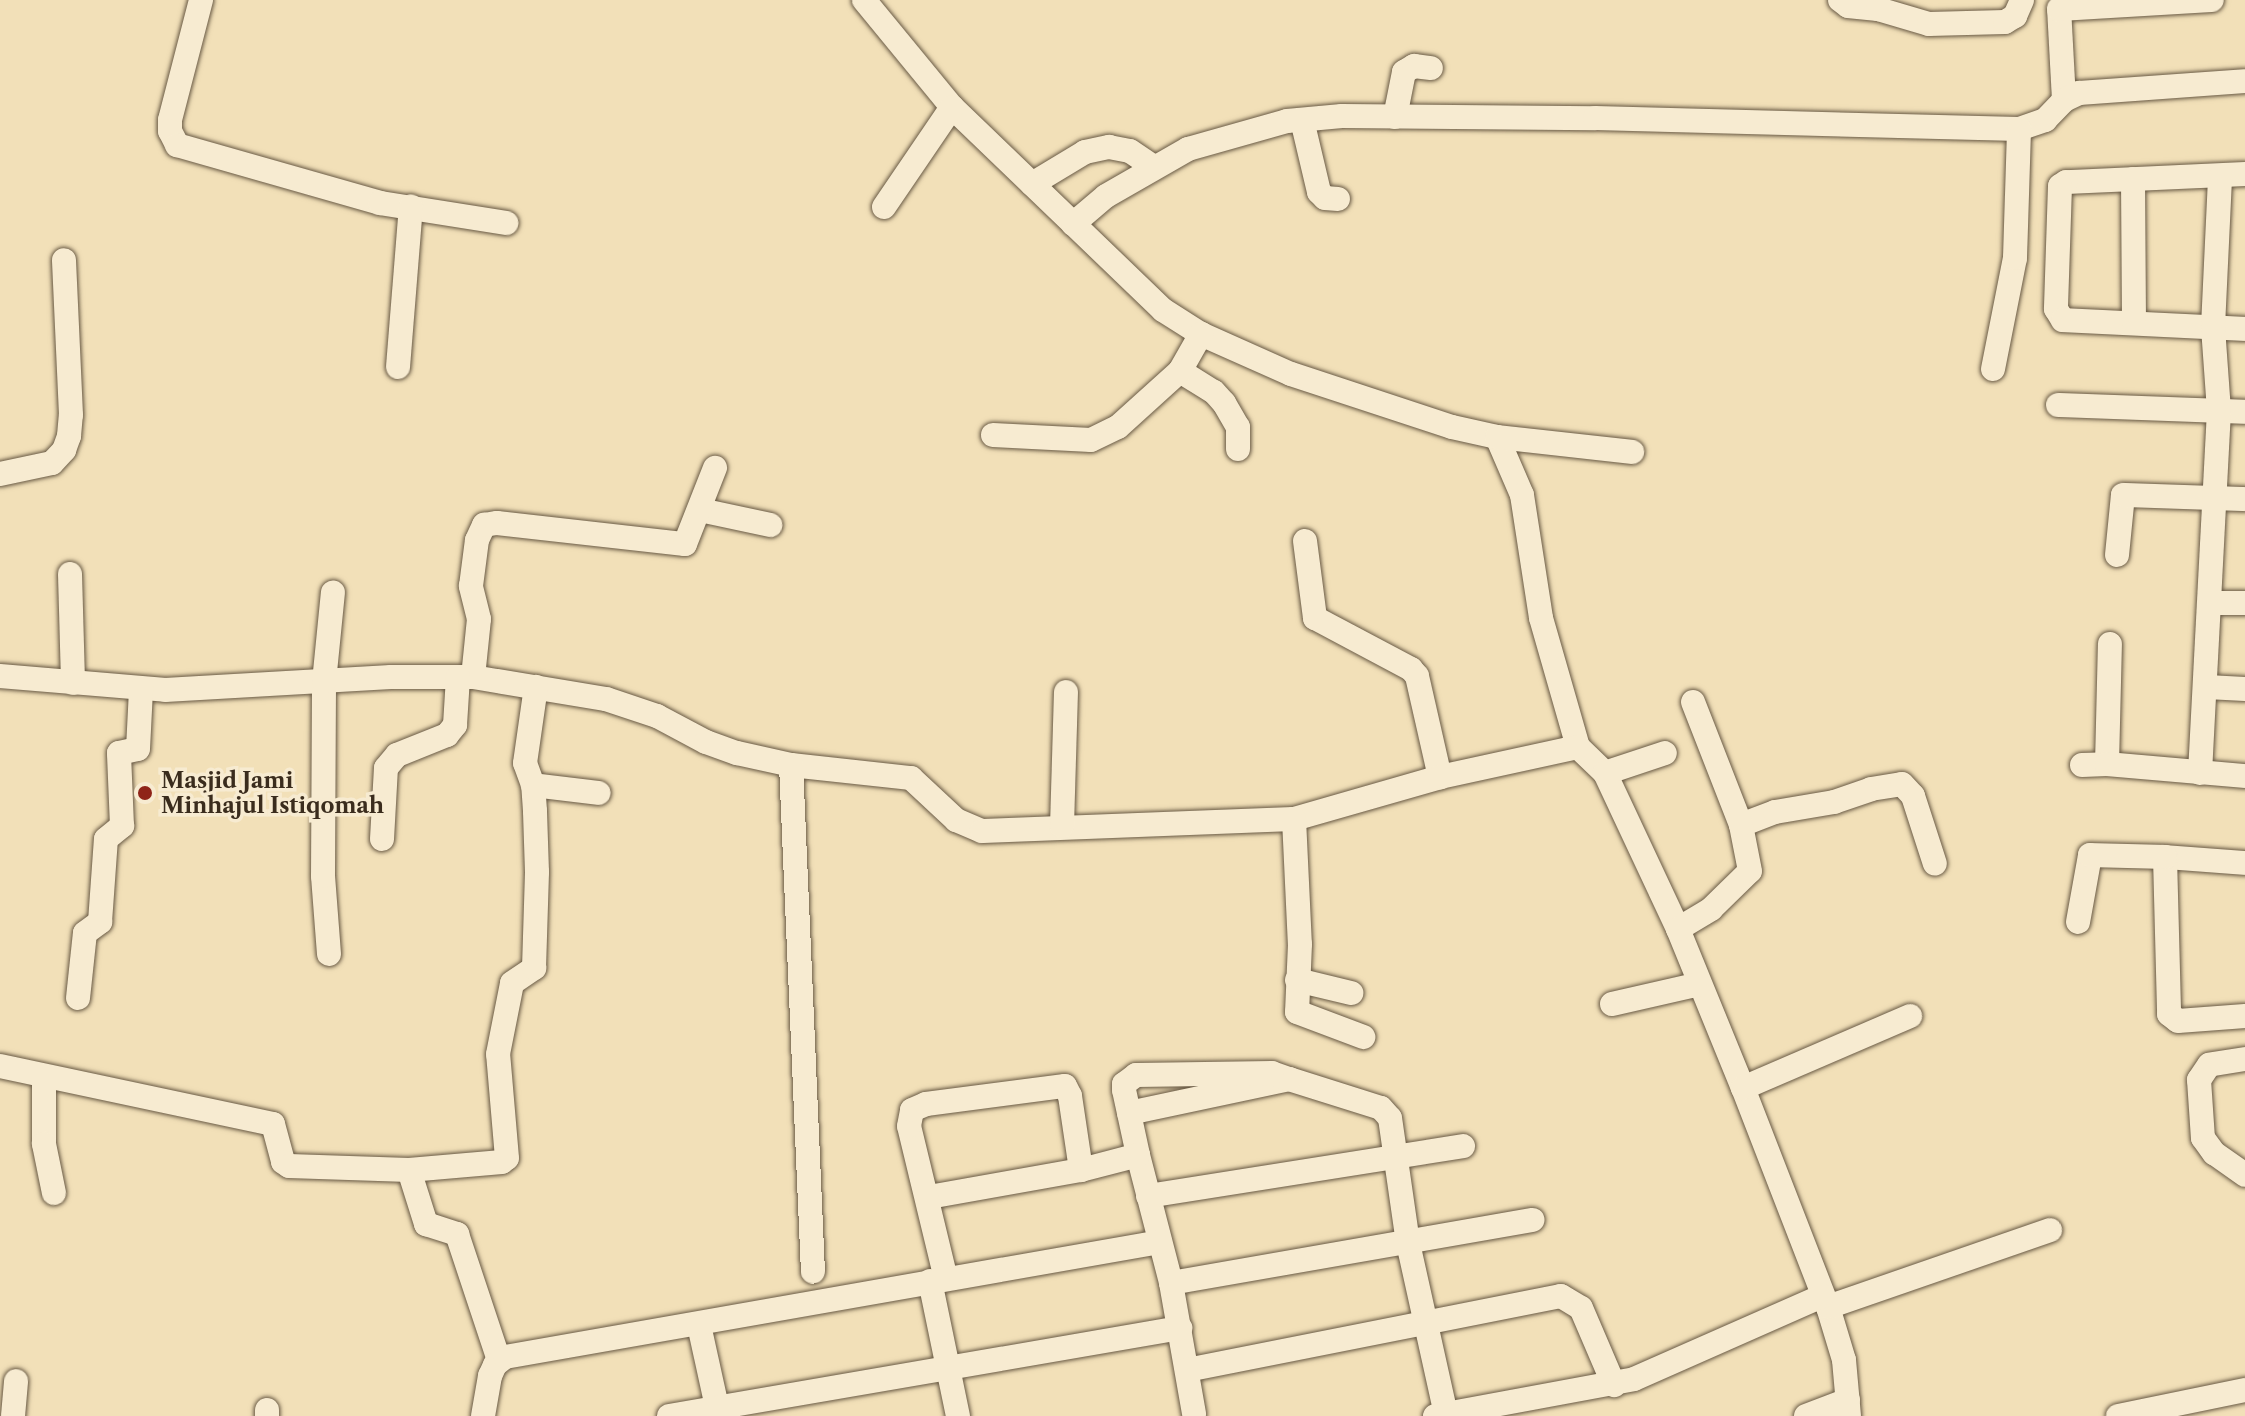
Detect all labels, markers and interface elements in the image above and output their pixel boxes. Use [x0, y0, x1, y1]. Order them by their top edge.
place label: Masjid Jami Minhajul Istiqomah [161, 767, 384, 818]
marker: Masjid Jami Minhajul Istiqomah [136, 784, 154, 802]

